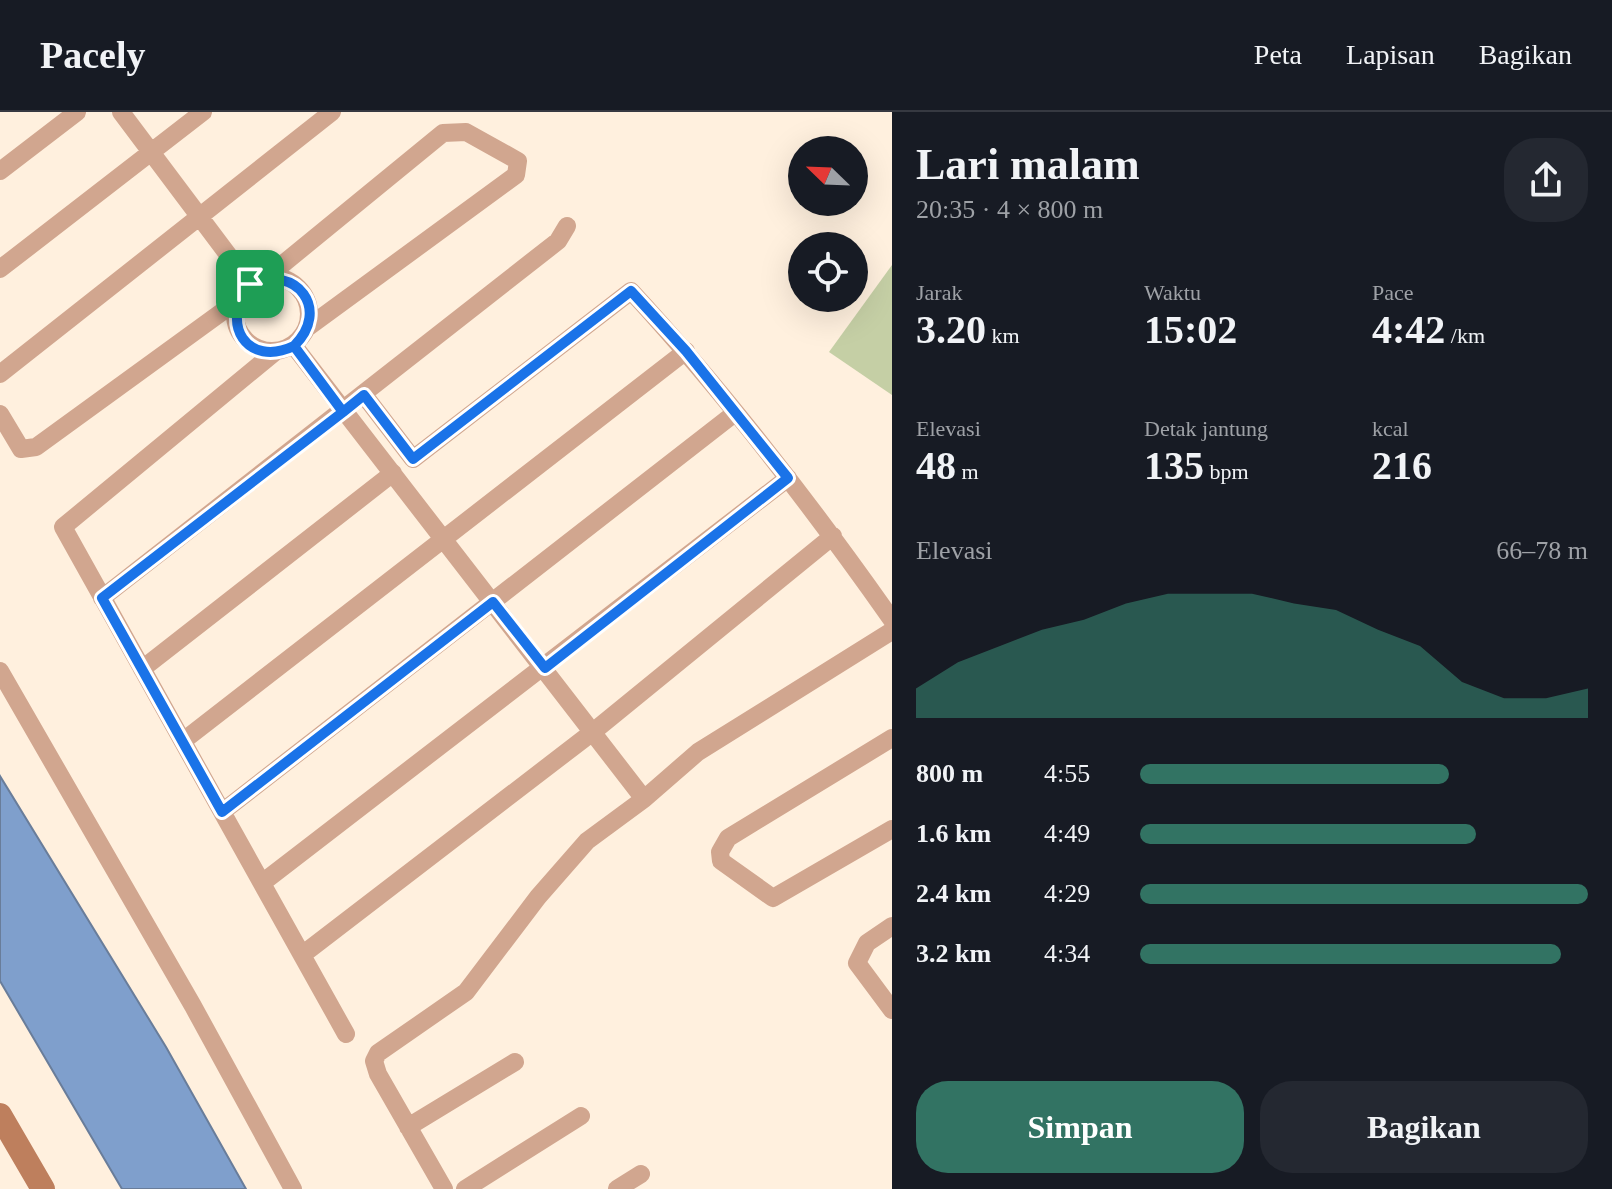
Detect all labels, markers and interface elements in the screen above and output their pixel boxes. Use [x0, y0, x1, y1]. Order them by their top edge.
text: Pacely [40, 34, 146, 76]
text: Peta [1254, 39, 1302, 70]
text: Lapisan [1346, 39, 1435, 70]
text: Bagikan [1479, 39, 1572, 70]
north arrow [788, 136, 868, 216]
map controls [788, 136, 868, 312]
button: share [1504, 138, 1588, 222]
text: Lari malam [916, 140, 1140, 189]
text: 20:35 · 4 × 800 m [916, 195, 1103, 224]
button: locate [788, 232, 868, 312]
pin [216, 250, 284, 318]
icon: arrive [228, 262, 272, 306]
text: Jarak [916, 280, 962, 305]
text: Waktu [1144, 280, 1201, 305]
text: Pace [1372, 280, 1414, 305]
text: 3.20 [916, 307, 986, 352]
text: 15:02 [1144, 307, 1237, 352]
text: 4:42 [1372, 307, 1445, 352]
text: km [986, 323, 1020, 348]
text: /km [1445, 323, 1485, 348]
text: Elevasi [916, 416, 981, 441]
text: Detak jantung [1144, 416, 1268, 441]
text: kcal [1372, 416, 1409, 441]
text: 48 [916, 443, 956, 488]
text: 135 [1144, 443, 1204, 488]
text: 216 [1372, 443, 1432, 488]
text: m [956, 459, 979, 484]
text: bpm [1204, 459, 1249, 484]
text: Elevasi [916, 536, 993, 565]
text: 66–78 m [1496, 536, 1588, 565]
text: 800 m [916, 759, 983, 788]
text: 4:55 [1044, 759, 1090, 788]
text: 1.6 km [916, 819, 991, 848]
text: 4:49 [1044, 819, 1090, 848]
text: 2.4 km [916, 879, 991, 908]
text: 4:29 [1044, 879, 1090, 908]
text: 3.2 km [916, 939, 991, 968]
text: 4:34 [1044, 939, 1090, 968]
button: Simpan [916, 1081, 1244, 1173]
button: Bagikan [1260, 1081, 1588, 1173]

